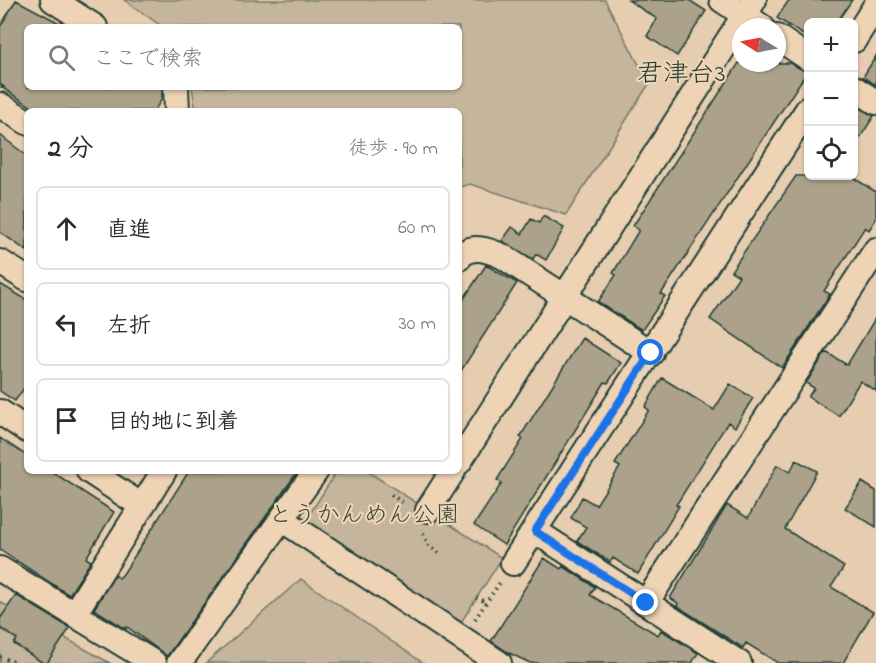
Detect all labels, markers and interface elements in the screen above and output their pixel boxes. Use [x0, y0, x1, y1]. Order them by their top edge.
north arrow [732, 18, 786, 72]
map controls [804, 18, 858, 180]
button: + [804, 18, 858, 72]
search box [24, 24, 462, 90]
icon: search [45, 41, 78, 74]
text: ここで検索 [93, 44, 203, 76]
district label: 君津台3 [637, 56, 725, 94]
button: − [804, 72, 858, 126]
button: locate [804, 126, 858, 180]
text: 2 分 [48, 131, 93, 169]
text: 徒歩 · 90 m [349, 135, 438, 164]
icon: ahead [50, 212, 83, 245]
text: 60 m [398, 214, 436, 243]
text: 直進 [107, 215, 151, 247]
icon: left [50, 308, 83, 341]
text: 30 m [399, 310, 436, 339]
text: 左折 [107, 311, 151, 343]
route start [637, 339, 663, 365]
icon: arrive [50, 404, 83, 437]
text: 目的地に到着 [107, 407, 239, 439]
park label: とうかんめん公園 [268, 499, 460, 534]
route end [632, 589, 658, 615]

